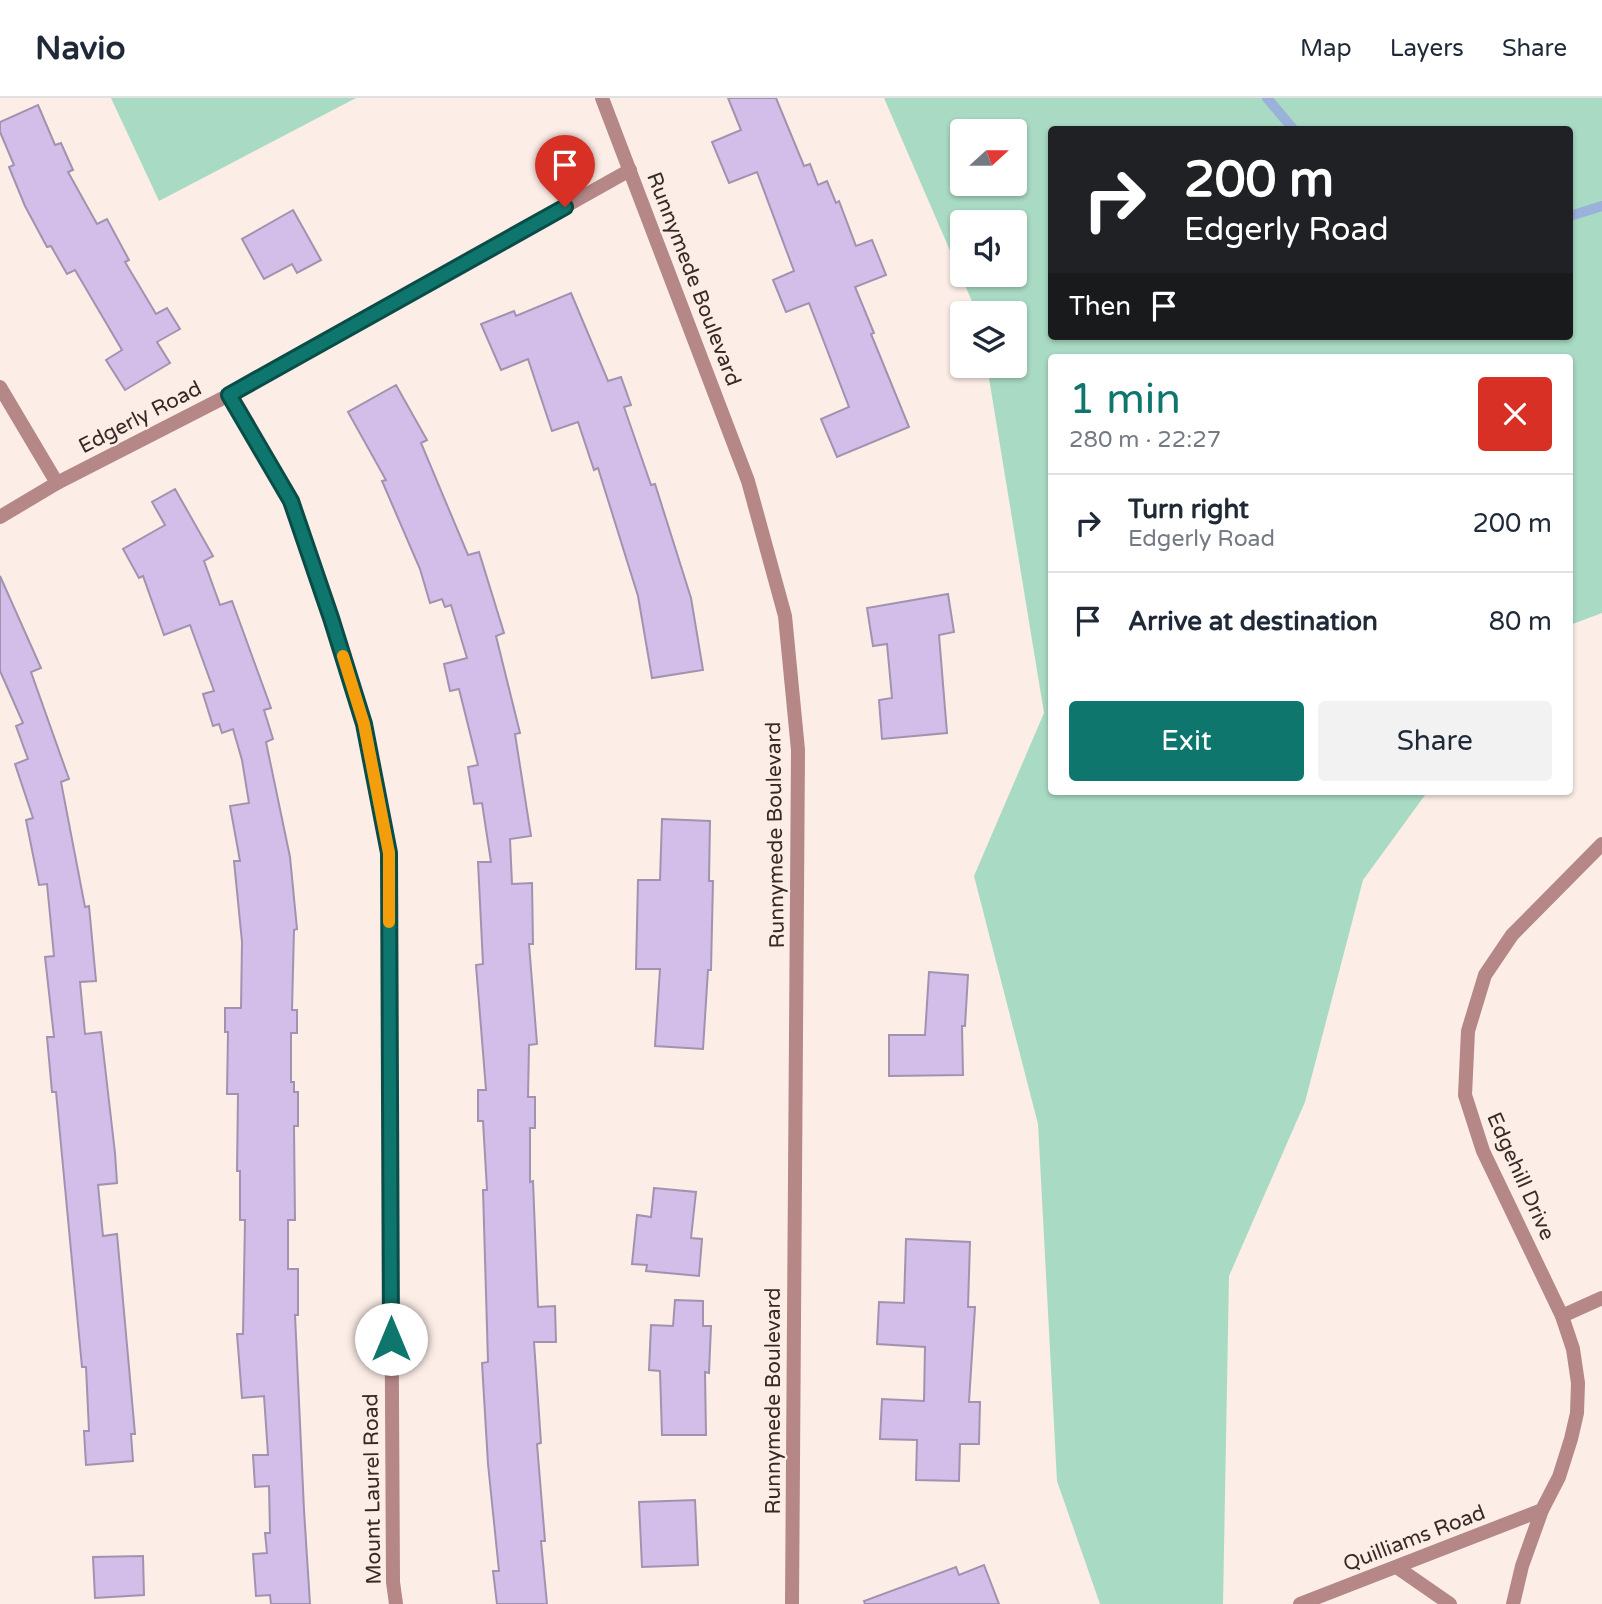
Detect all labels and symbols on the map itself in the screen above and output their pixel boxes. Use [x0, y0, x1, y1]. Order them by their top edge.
north arrow [950, 119, 1027, 196]
pin [535, 135, 595, 207]
street label: Runnymede Boulevard [641, 169, 746, 390]
street label: Edgerly Road [75, 376, 206, 459]
street label: Runnymede Boulevard [761, 721, 790, 949]
street label: Edgehill Drive [1481, 1108, 1560, 1244]
street label: Runnymede Boulevard [761, 1288, 786, 1514]
position arrow [354, 1302, 428, 1376]
street label: Mount Laurel Road [358, 1393, 387, 1585]
street label: Quilliams Road [1340, 1500, 1489, 1577]

